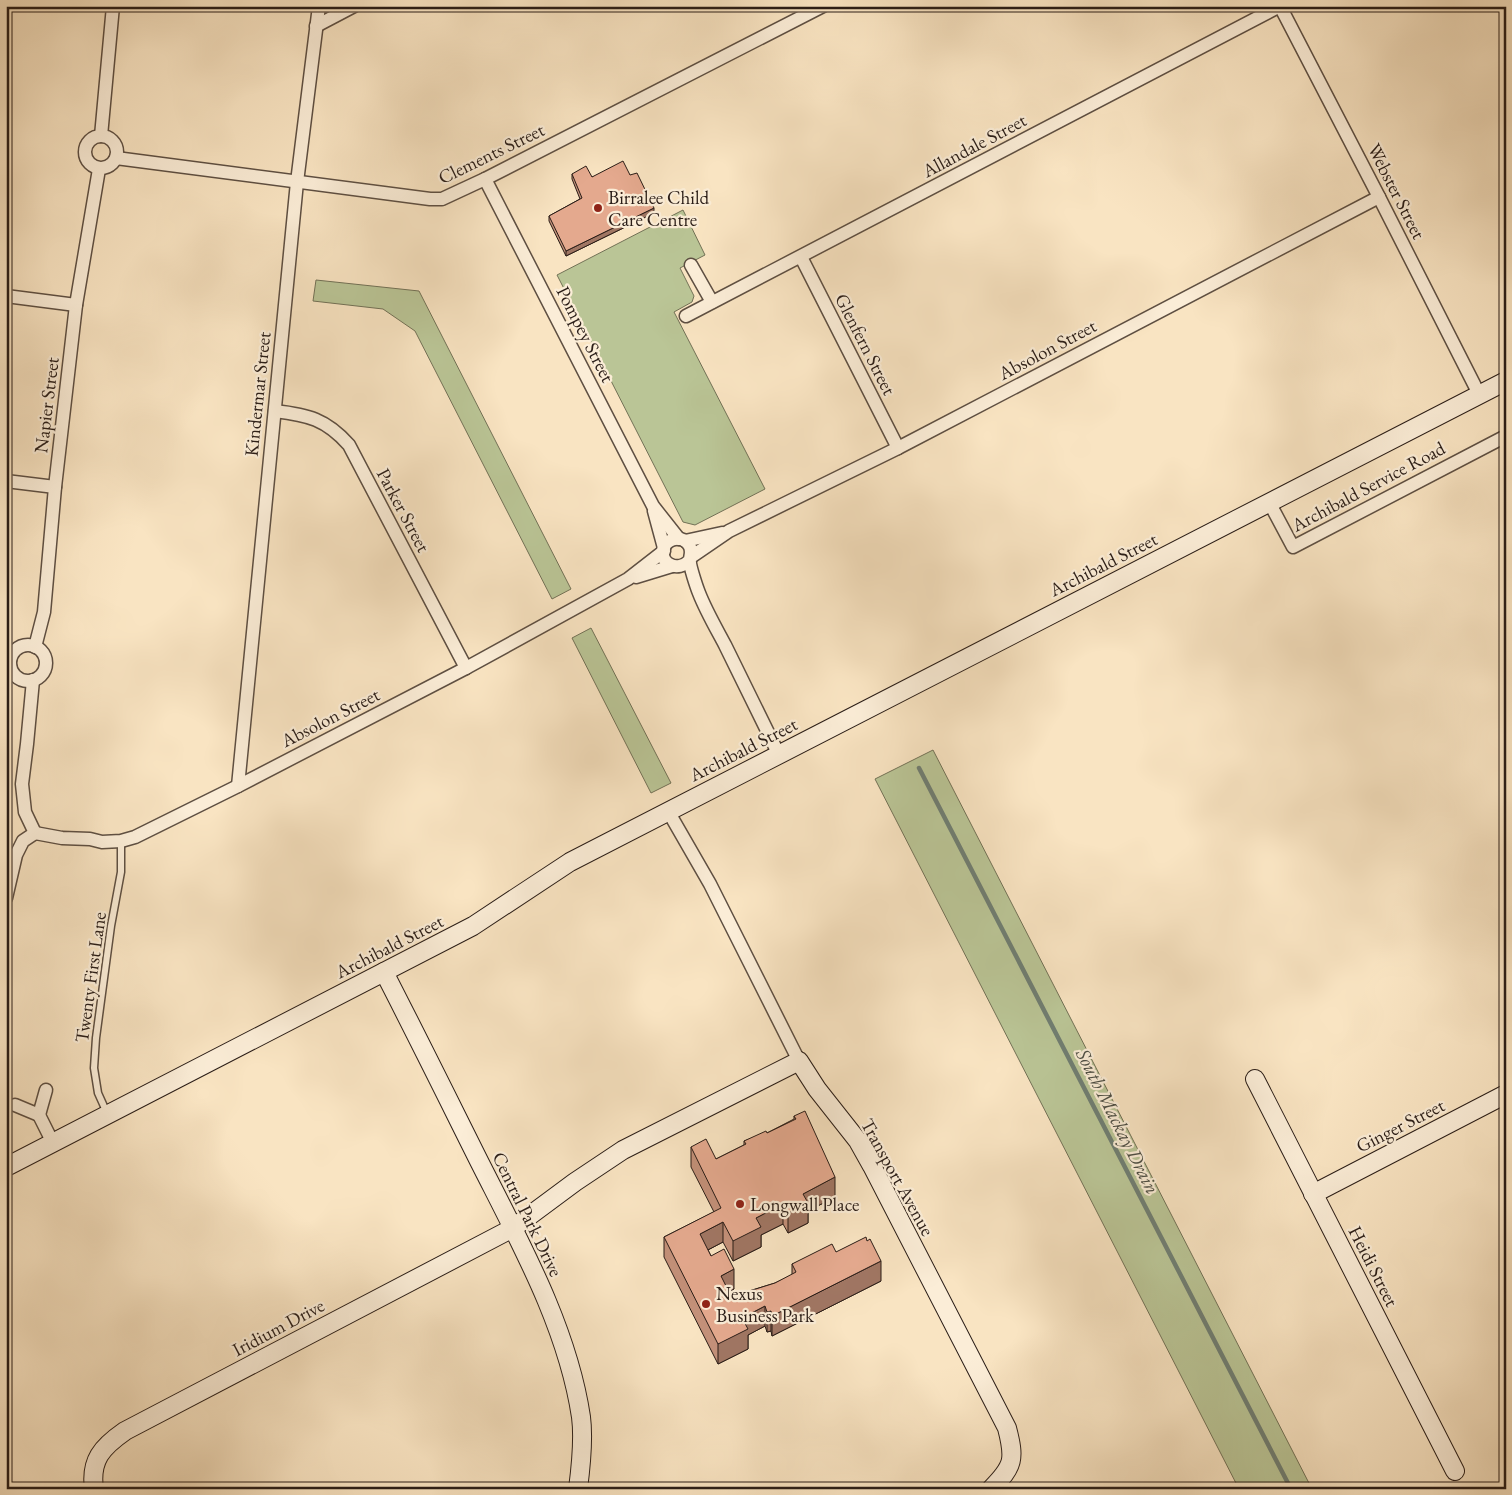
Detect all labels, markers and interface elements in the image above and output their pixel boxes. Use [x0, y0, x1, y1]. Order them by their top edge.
street label: Allandale Street [917, 107, 1031, 184]
street label: Clements Street [434, 117, 549, 190]
street label: Webster Street [1362, 139, 1431, 243]
place label: Birralee Child Care Centre [608, 185, 710, 232]
marker: Birralee Child Care Centre [592, 202, 604, 214]
street label: Pompey Street [551, 282, 621, 387]
street label: Glenfern Street [829, 289, 902, 399]
street label: Absolon Street [993, 313, 1101, 386]
street label: Kindermar Street [239, 330, 276, 458]
street label: Napier Street [28, 356, 65, 454]
street label: Archibald Service Road [1286, 435, 1450, 538]
street label: Parker Street [371, 464, 436, 557]
street label: Archibald Street [1044, 526, 1162, 603]
street label: Absolon Street [276, 682, 384, 753]
street label: Archibald Street [684, 711, 802, 788]
street label: Archibald Street [330, 908, 448, 985]
street label: Twenty First Lane [69, 910, 112, 1044]
water label: South Mackay Drain [1070, 1043, 1166, 1198]
street label: Ginger Street [1352, 1092, 1449, 1158]
street label: Transport Avenue [855, 1114, 940, 1241]
street label: Central Park Drive [487, 1148, 569, 1281]
place label: Longwall Place [750, 1192, 859, 1217]
marker: Longwall Place [734, 1198, 746, 1210]
street label: Heidi Street [1343, 1222, 1405, 1311]
place label: Nexus Business Park [716, 1281, 815, 1328]
street label: Iridium Drive [228, 1293, 329, 1362]
marker: Nexus Business Park [700, 1298, 712, 1310]

